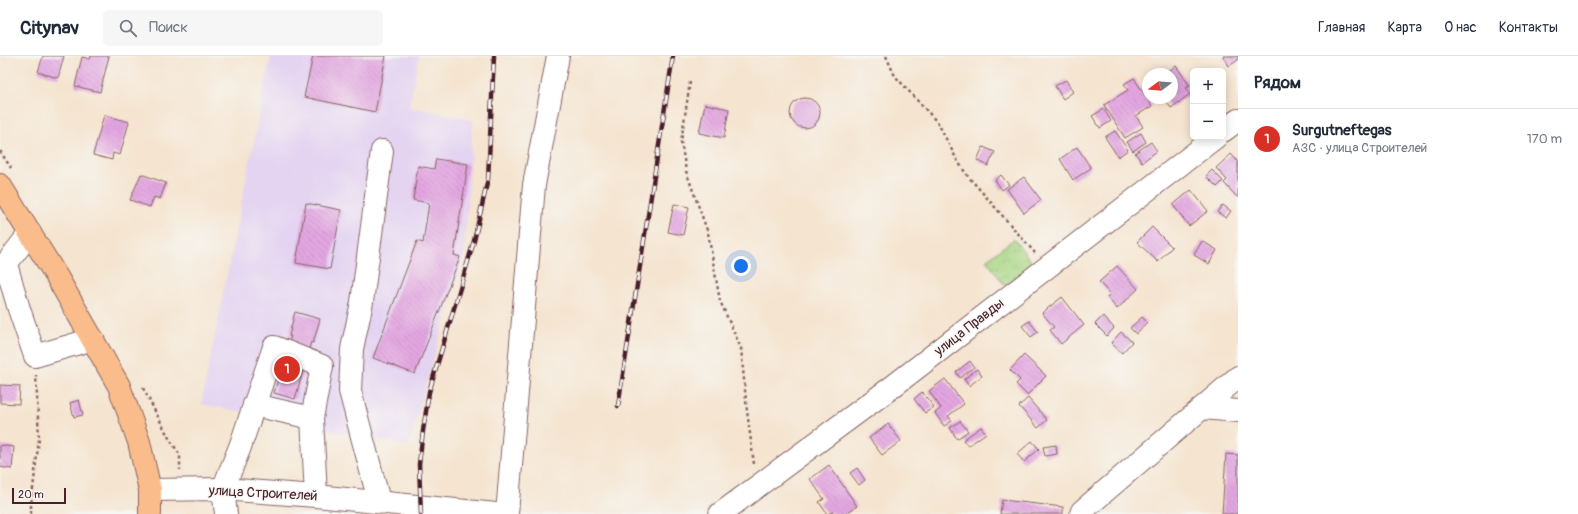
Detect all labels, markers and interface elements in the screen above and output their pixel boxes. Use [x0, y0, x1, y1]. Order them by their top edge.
search box [103, 10, 383, 46]
text: Citynav [20, 16, 79, 40]
icon: search [117, 17, 139, 39]
text: Поиск [149, 18, 188, 37]
text: Главная [1318, 19, 1365, 36]
text: Карта [1387, 19, 1422, 36]
text: О нас [1444, 19, 1477, 36]
text: Контакты [1499, 19, 1558, 36]
north arrow [1142, 68, 1178, 104]
map controls [1190, 68, 1226, 140]
button: + [1190, 68, 1226, 104]
text: Рядом [1254, 72, 1301, 93]
button: − [1190, 104, 1226, 140]
text: Surgutneftegas [1292, 121, 1391, 140]
text: 1 [1264, 131, 1270, 147]
text: 170 m [1527, 131, 1562, 147]
text: АЗС · улица Строителей [1292, 140, 1427, 156]
your location [731, 256, 751, 276]
street label: улица Правды [930, 295, 1007, 360]
pin: 1 [274, 354, 300, 384]
street label: улица Строителей [207, 482, 318, 504]
scale bar [12, 486, 66, 505]
text: 20 m [18, 488, 44, 501]

